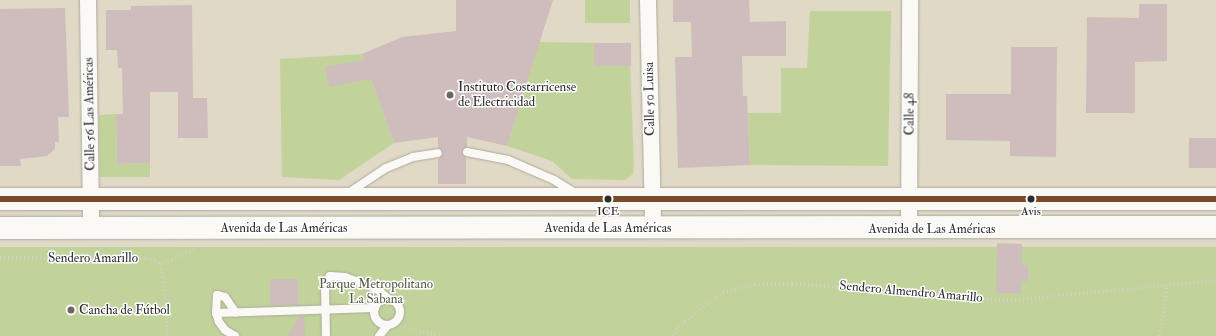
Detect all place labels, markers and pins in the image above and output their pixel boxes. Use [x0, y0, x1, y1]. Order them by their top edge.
place label: Instituto Costarricense de Electricidad [458, 80, 576, 111]
marker: Instituto Costarricense de Electricidad [445, 90, 455, 100]
marker: ICE [603, 194, 613, 204]
marker: Avis [1026, 194, 1036, 204]
place label: ICE [597, 205, 619, 219]
place label: Avis [1021, 205, 1041, 219]
place label: Cancha de Fútbol [79, 302, 170, 318]
marker: Cancha de Fútbol [66, 305, 76, 315]

